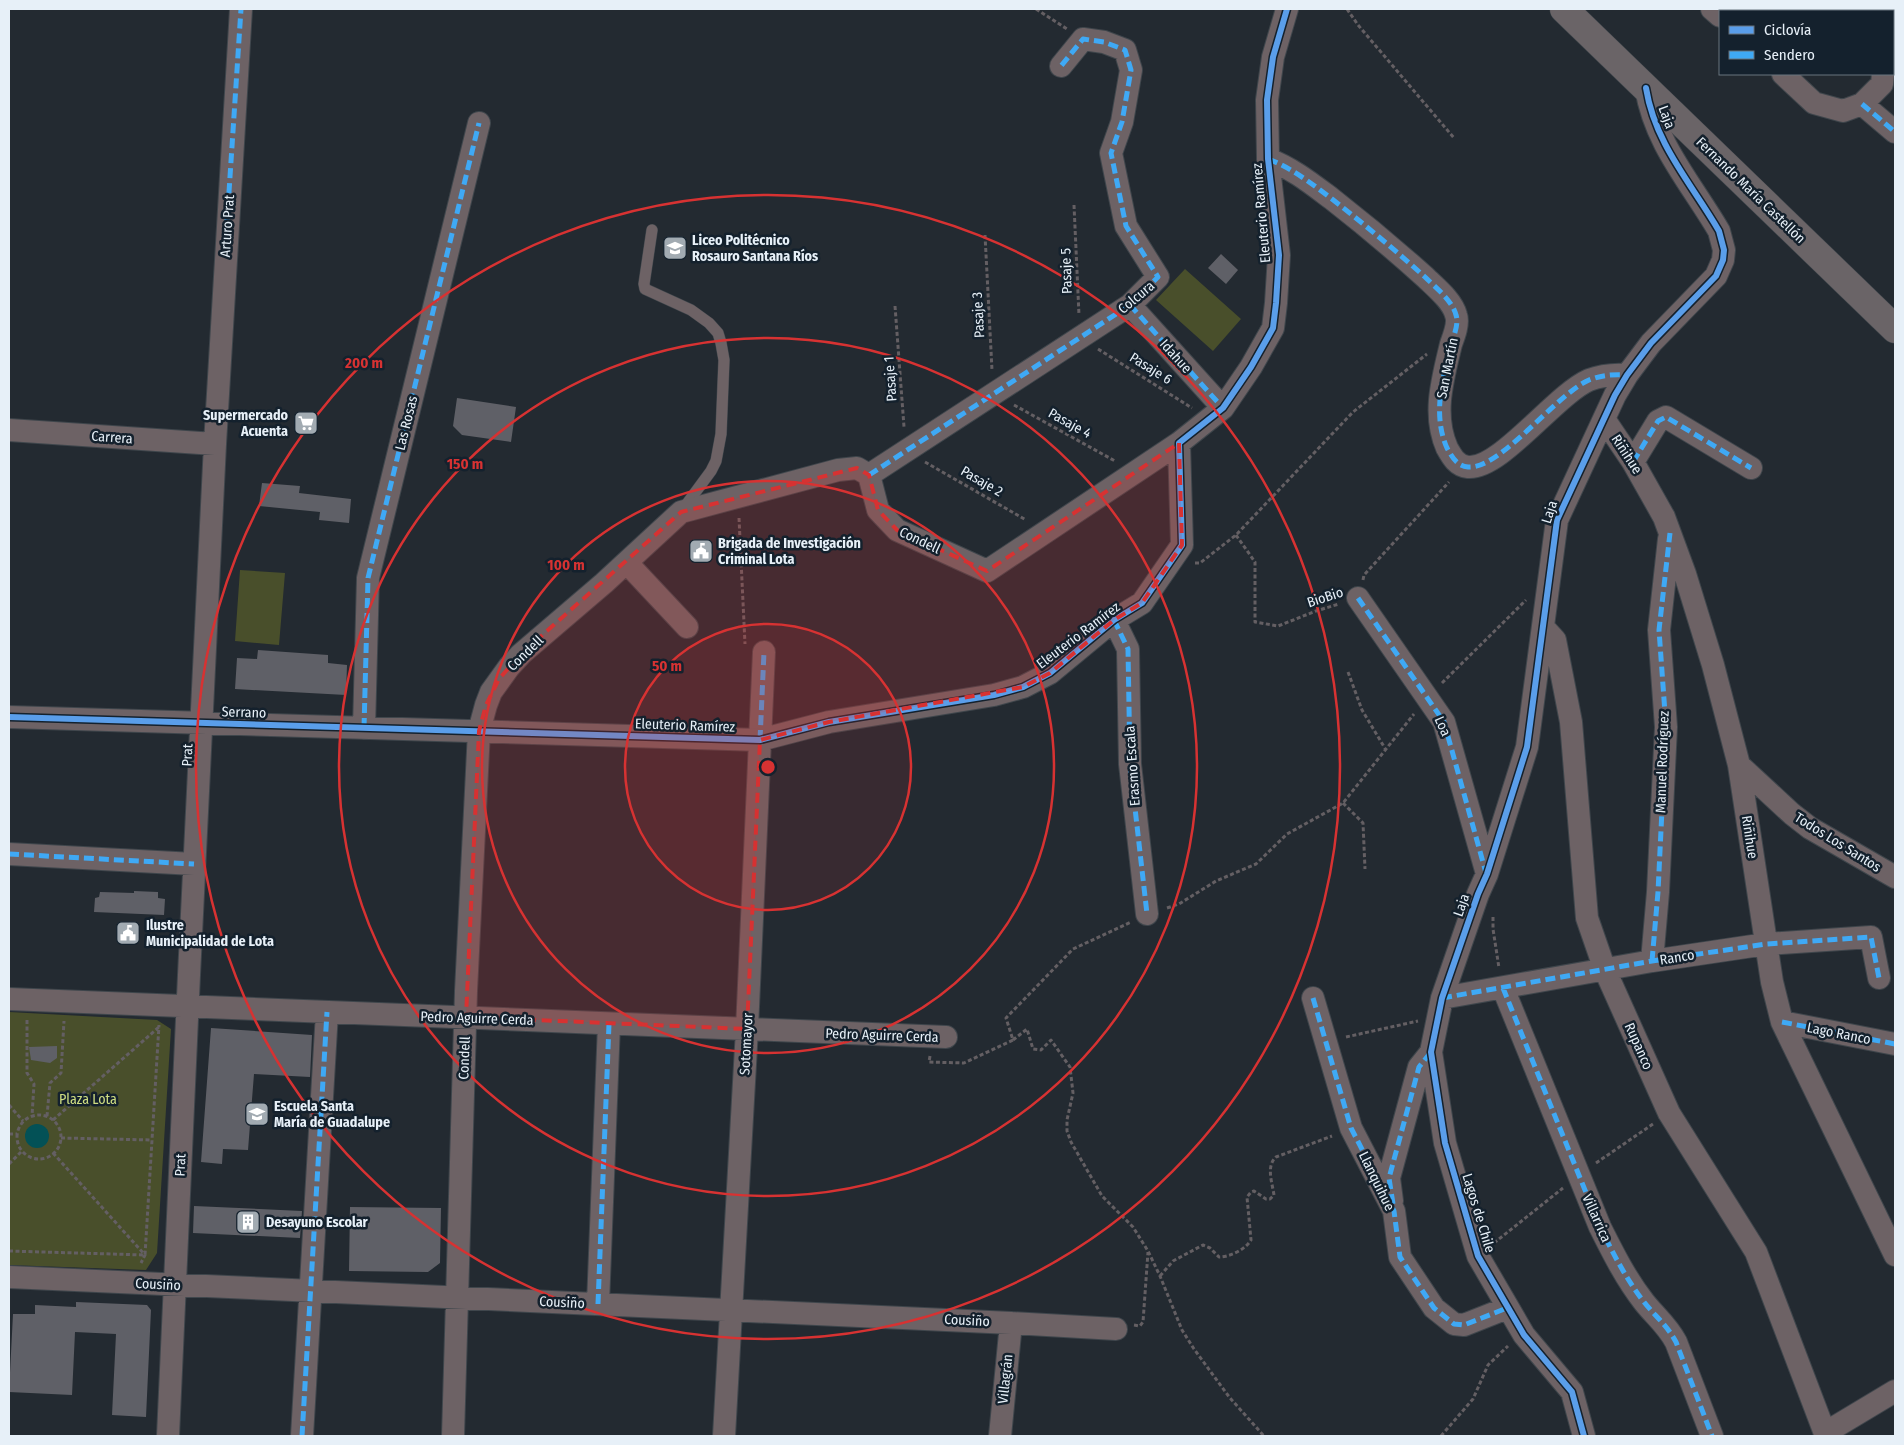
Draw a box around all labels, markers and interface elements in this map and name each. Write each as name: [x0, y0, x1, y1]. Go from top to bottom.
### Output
legend: [1719, 10, 1894, 75]
text: Ciclovía: [1764, 21, 1811, 39]
text: Sendero: [1764, 46, 1815, 64]
street label: Laja: [1655, 103, 1679, 131]
street label: Fernando María Castellón: [1692, 134, 1809, 247]
street label: Eleuterio Ramírez: [1249, 162, 1274, 264]
street label: Arturo Prat: [217, 194, 238, 258]
place label: Liceo Politécnico Rosauro Santana Ríos: [692, 232, 818, 265]
school or university icon: Liceo Politécnico Rosauro Santana Ríos: [662, 235, 688, 261]
street label: Pasaje 5: [1057, 248, 1076, 294]
street label: Colcura: [1115, 277, 1158, 318]
street label: Pasaje 3: [969, 292, 988, 338]
street label: Idahue: [1156, 336, 1195, 377]
street label: San Martín: [1433, 336, 1462, 400]
street label: Pasaje 6: [1126, 349, 1175, 388]
text: 200 m: [344, 354, 383, 372]
street label: Pasaje 1: [880, 356, 901, 402]
street label: Las Rosas: [392, 394, 421, 452]
street label: Pasaje 4: [1045, 405, 1094, 442]
place label: Supermercado Acuenta: [203, 407, 289, 440]
supermarket icon: Supermercado Acuenta: [293, 410, 319, 436]
street label: Carrera: [91, 428, 133, 447]
street label: Riñihue: [1608, 431, 1646, 477]
text: 150 m: [447, 455, 483, 473]
street label: Pasaje 2: [958, 463, 1006, 500]
street label: Laja: [1538, 498, 1561, 526]
street label: Condell: [897, 524, 943, 557]
place label: Brigada de Investigación Criminal Lota: [718, 535, 861, 568]
public building icon: Brigada de Investigación Criminal Lota: [688, 538, 714, 564]
text: 100 m: [547, 556, 585, 574]
street label: BioBio: [1305, 584, 1345, 611]
street label: Eleuterio Ramírez: [1033, 598, 1124, 672]
street label: Condell: [504, 632, 547, 675]
text: 50 m: [652, 657, 682, 675]
street label: Serrano: [221, 703, 267, 722]
street label: Manuel Rodríguez: [1652, 710, 1673, 813]
street label: Loa: [1431, 714, 1454, 739]
street label: Eleuterio Ramírez: [635, 715, 736, 736]
street label: Erasmo Escala: [1121, 725, 1144, 807]
street label: Prat: [178, 743, 197, 767]
centre of rings: [759, 758, 777, 776]
street label: Todos Los Santos: [1791, 809, 1884, 876]
street label: Riñihue: [1738, 814, 1761, 860]
street label: Laja: [1450, 891, 1473, 919]
place label: Ilustre Municipalidad de Lota: [146, 917, 274, 950]
public building icon: Ilustre Municipalidad de Lota: [115, 920, 141, 946]
street label: Ranco: [1659, 946, 1696, 969]
street label: Pedro Aguirre Cerda: [420, 1008, 534, 1029]
street label: Sotomayor: [736, 1013, 757, 1075]
street label: Lago Ranco: [1806, 1019, 1872, 1048]
street label: Rupanco: [1621, 1020, 1656, 1072]
street label: Pedro Aguirre Cerda: [825, 1025, 939, 1046]
street label: Condell: [455, 1036, 474, 1080]
park label: Plaza Lota: [59, 1091, 117, 1108]
place label: Escuela Santa María de Guadalupe: [274, 1098, 390, 1131]
school or university icon: Escuela Santa María de Guadalupe: [244, 1101, 270, 1127]
street label: Llanquihue: [1355, 1149, 1398, 1214]
street label: Prat: [171, 1153, 190, 1177]
street label: Lagos de Chile: [1458, 1171, 1499, 1255]
street label: Villarrica: [1578, 1192, 1615, 1245]
building icon: Desayuno Escolar: [235, 1209, 261, 1235]
place label: Desayuno Escolar: [266, 1214, 369, 1231]
street label: Cousiño: [135, 1275, 181, 1294]
street label: Cousiño: [539, 1293, 585, 1312]
street label: Cousiño: [944, 1311, 990, 1330]
street label: Villagrán: [994, 1353, 1017, 1405]

